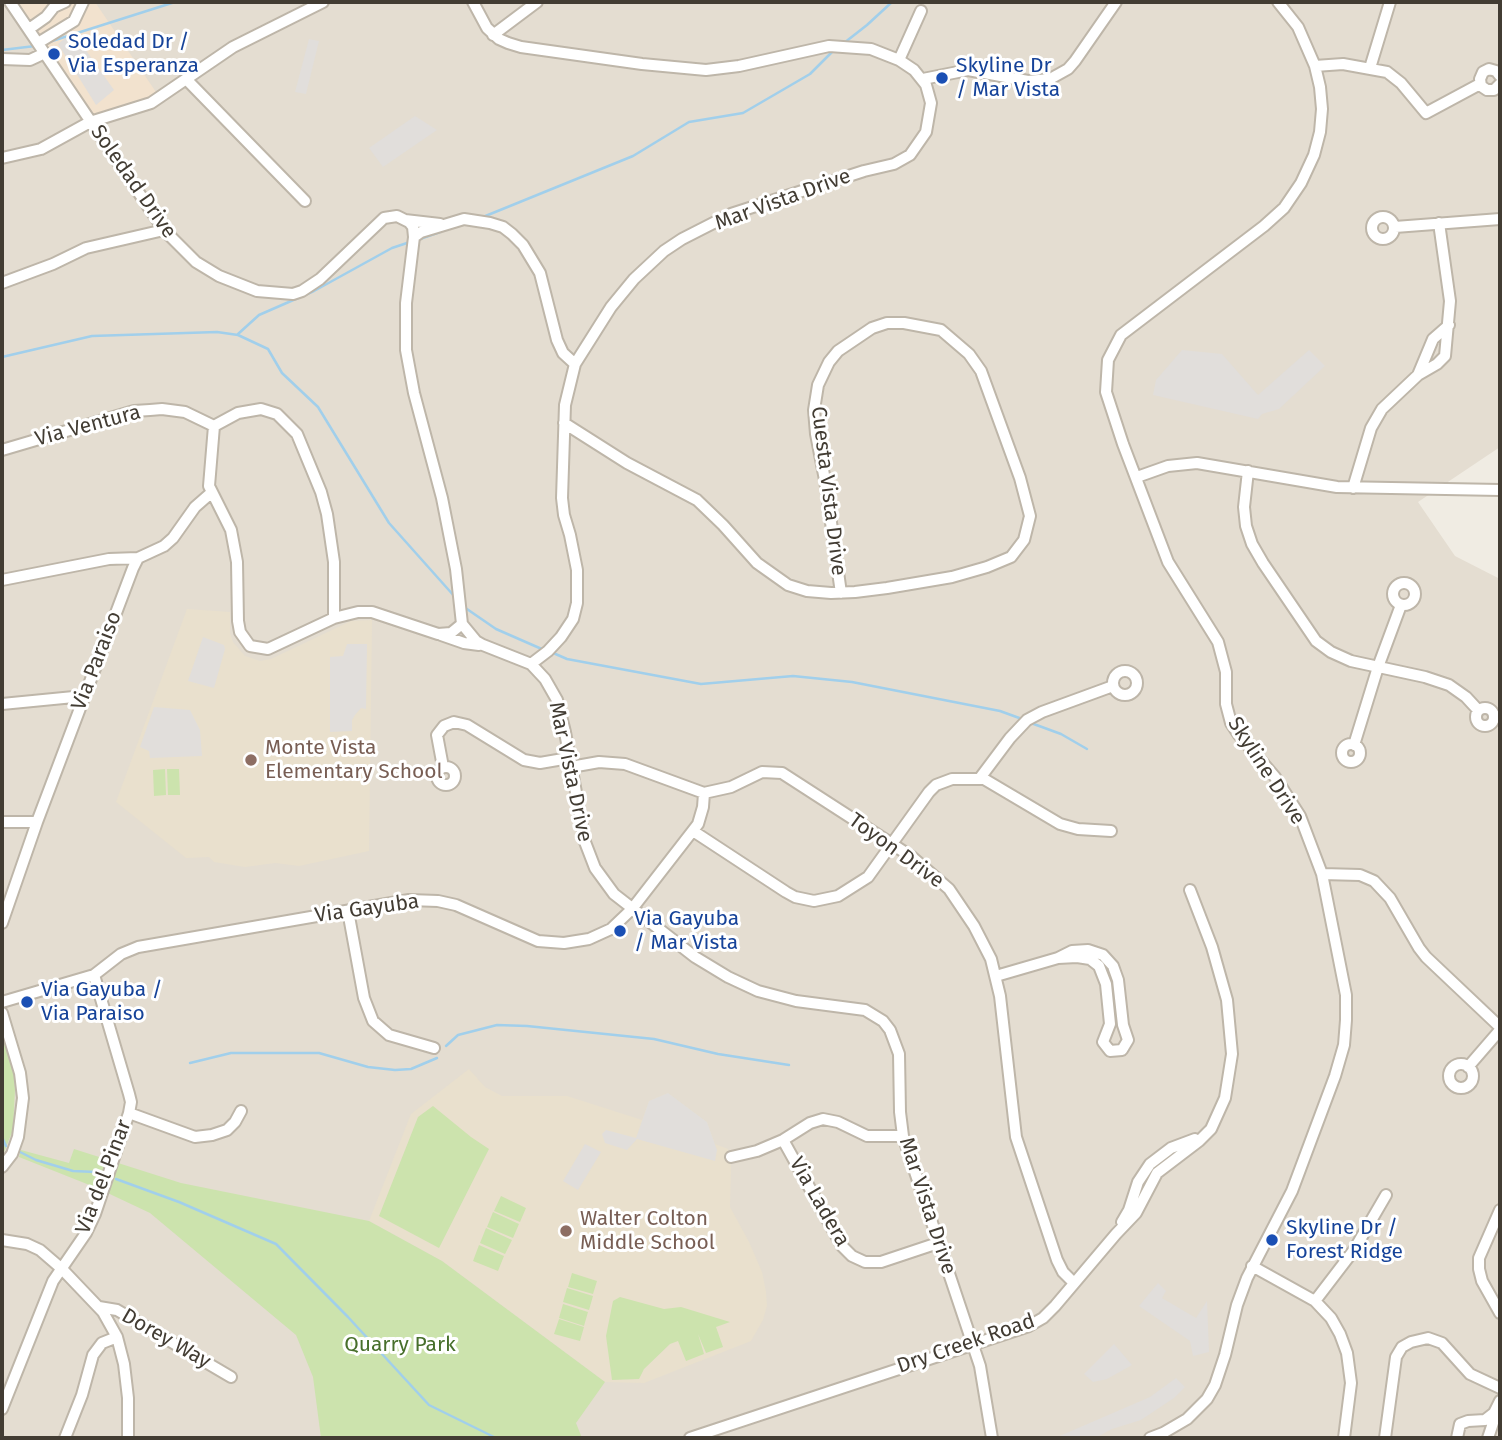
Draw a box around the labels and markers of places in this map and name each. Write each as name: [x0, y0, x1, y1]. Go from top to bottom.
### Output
place label: Soledad Dr / Via Esperanza: [68, 29, 199, 79]
marker: Soledad Dr / Via Esperanza: [46, 46, 62, 62]
place label: Skyline Dr / Mar Vista: [956, 53, 1060, 103]
marker: Skyline Dr / Mar Vista: [934, 70, 950, 86]
place label: Monte Vista Elementary School: [265, 735, 443, 785]
marker: Monte Vista Elementary School: [243, 752, 259, 768]
place label: Via Gayuba / Mar Vista: [634, 906, 739, 956]
marker: Via Gayuba / Mar Vista: [612, 923, 628, 939]
place label: Via Gayuba / Via Paraiso: [41, 977, 163, 1027]
marker: Via Gayuba / Via Paraiso: [19, 994, 35, 1010]
place label: Walter Colton Middle School: [580, 1206, 715, 1256]
place label: Skyline Dr / Forest Ridge: [1286, 1215, 1403, 1265]
marker: Walter Colton Middle School: [558, 1223, 574, 1239]
marker: Skyline Dr / Forest Ridge: [1264, 1232, 1280, 1248]

